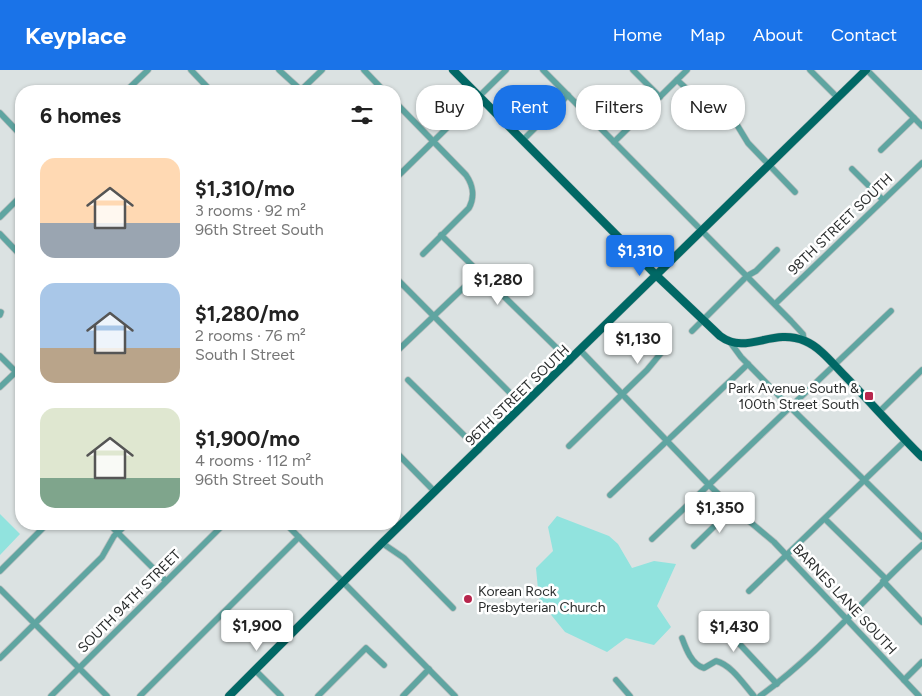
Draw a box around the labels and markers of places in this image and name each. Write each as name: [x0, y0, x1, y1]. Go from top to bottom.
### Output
pin: $1,310: [599, 234, 681, 277]
pin: $1,280: [457, 264, 539, 306]
pin: $1,130: [597, 322, 679, 365]
place label: Park Avenue South & 100th Street South: [728, 380, 859, 413]
marker: Park Avenue South & 100th Street South: [863, 390, 875, 402]
pin: $1,350: [679, 492, 761, 534]
place label: Korean Rock Presbyterian Church: [478, 583, 606, 616]
marker: Korean Rock Presbyterian Church: [462, 593, 474, 605]
pin: $1,900: [216, 610, 298, 652]
pin: $1,430: [693, 610, 775, 653]

